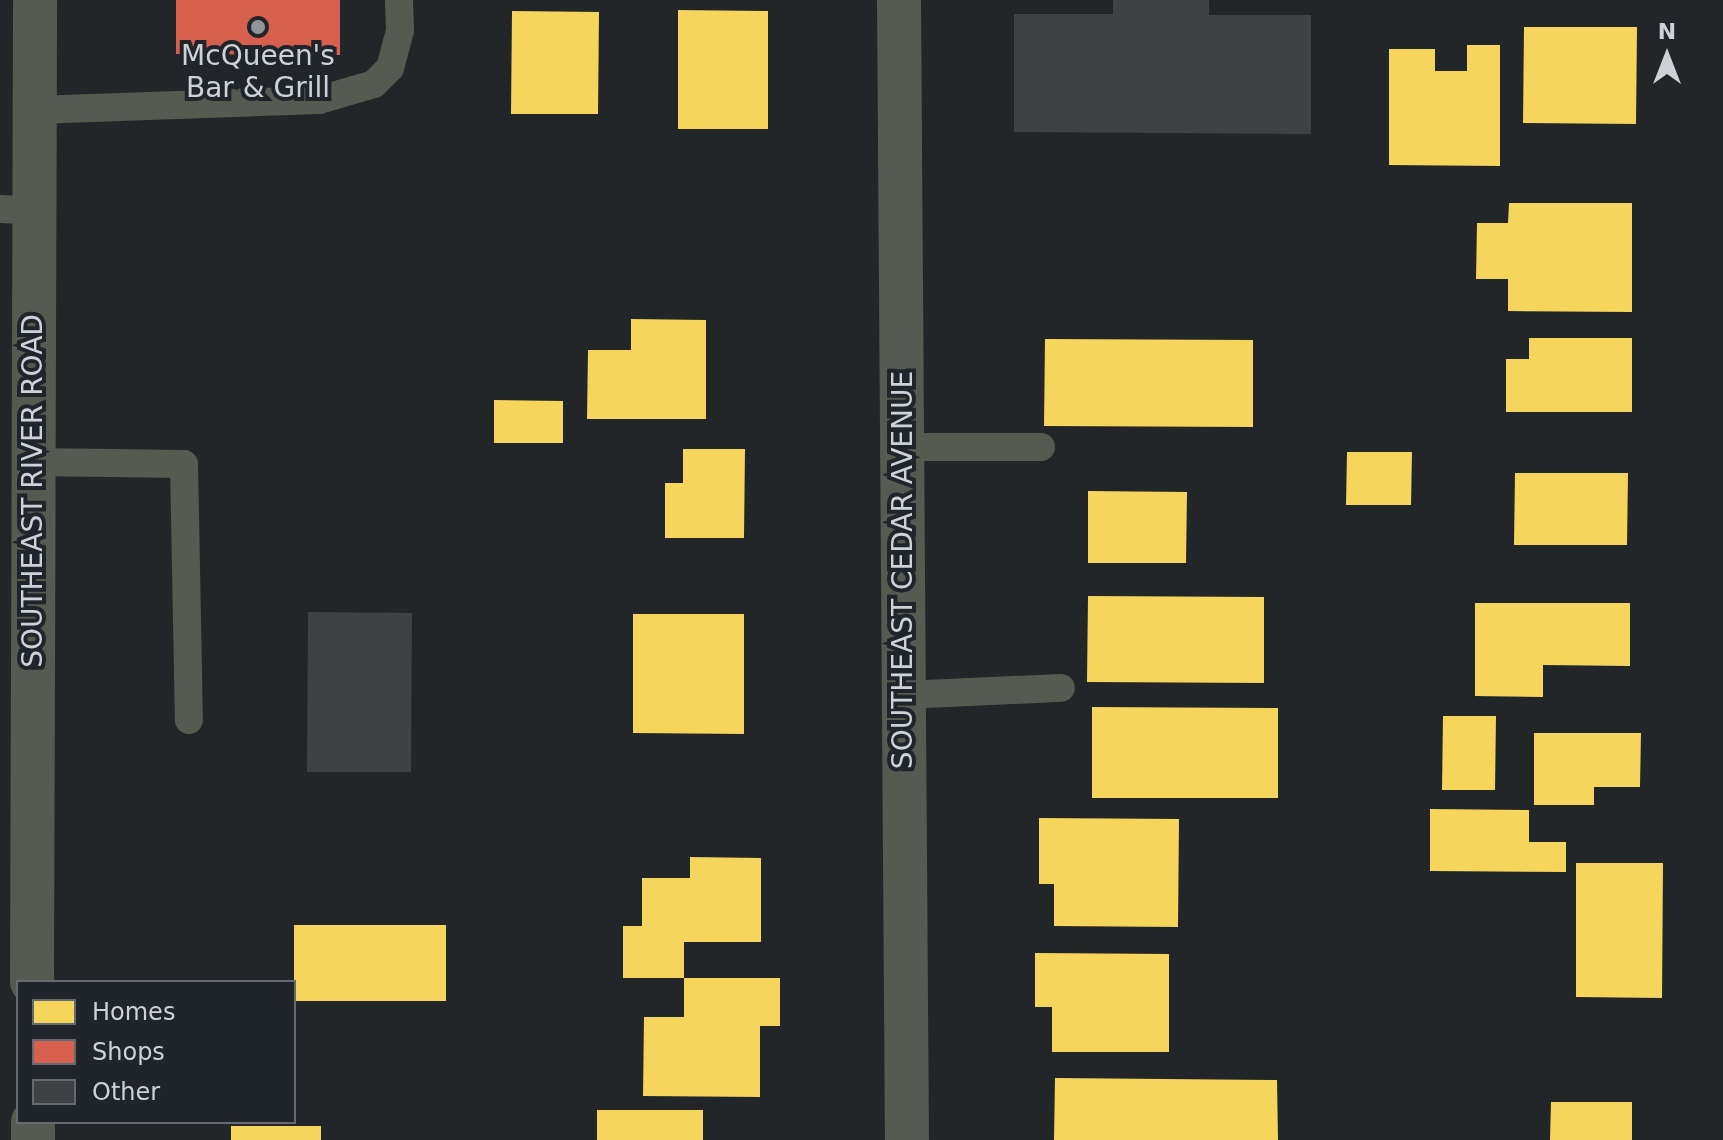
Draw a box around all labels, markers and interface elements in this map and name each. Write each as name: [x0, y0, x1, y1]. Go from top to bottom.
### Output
north arrow: [1627, 16, 1707, 96]
marker: McQueen's Bar & Grill: [249, 18, 267, 36]
text: N: [1658, 19, 1676, 44]
place label: McQueen's Bar & Grill: [181, 39, 335, 105]
street label: SOUTHEAST RIVER ROAD: [16, 314, 50, 668]
street label: SOUTHEAST CEDAR AVENUE: [886, 371, 920, 769]
legend: [16, 980, 296, 1124]
text: Homes: [92, 998, 175, 1026]
text: Shops: [92, 1038, 165, 1066]
text: Other: [92, 1078, 160, 1106]

